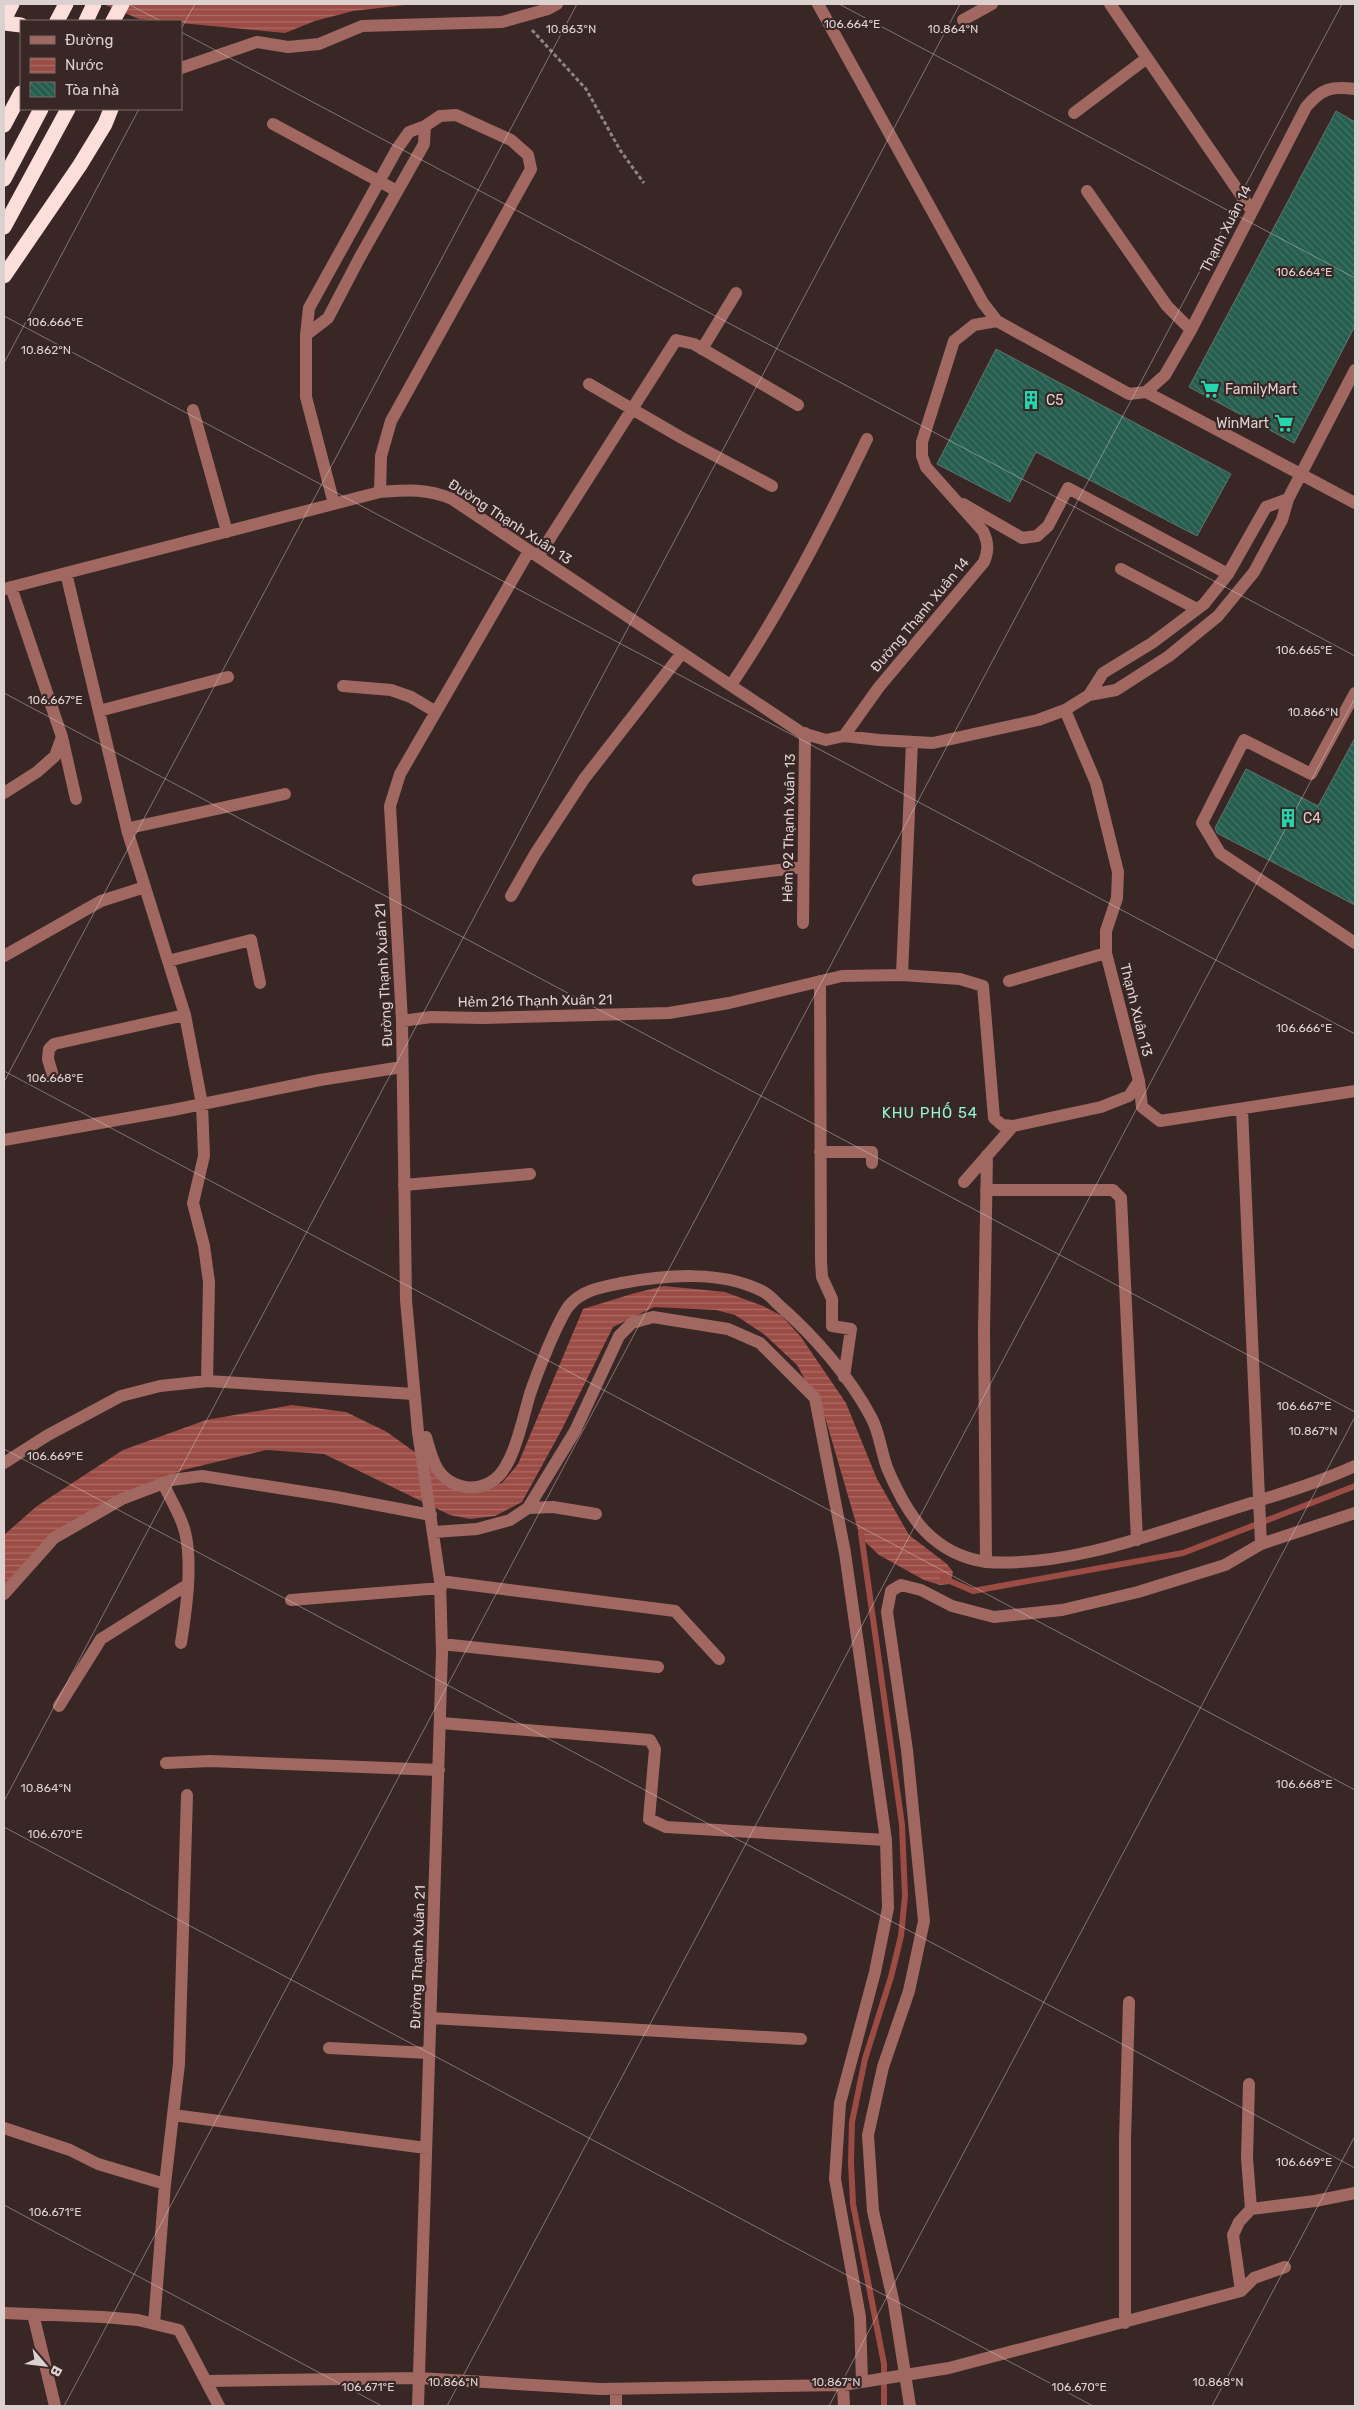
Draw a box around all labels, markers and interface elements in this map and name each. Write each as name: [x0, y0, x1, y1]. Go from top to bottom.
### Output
text: 106.664°E: [824, 17, 880, 31]
legend: [20, 20, 182, 110]
text: 10.863°N: [546, 22, 596, 36]
text: 10.864°N: [928, 22, 978, 36]
text: Đường: [65, 31, 113, 49]
text: Nước: [65, 56, 104, 74]
text: Tòa nhà: [65, 81, 119, 99]
street label: Thạnh Xuân 14: [1197, 182, 1255, 276]
text: 106.664°E: [1276, 265, 1332, 279]
text: 106.666°E: [27, 315, 83, 329]
text: 10.862°N: [21, 343, 71, 357]
supermarket icon: FamilyMart: [1199, 378, 1221, 400]
place label: FamilyMart: [1225, 381, 1298, 398]
building icon: C5: [1020, 389, 1042, 411]
place label: C5: [1046, 392, 1064, 409]
supermarket icon: WinMart: [1273, 412, 1295, 434]
place label: WinMart: [1216, 415, 1270, 432]
street label: Đường Thạnh Xuân 13: [445, 476, 575, 568]
street label: Đường Thạnh Xuân 14: [867, 554, 973, 676]
text: 106.665°E: [1276, 643, 1332, 657]
text: 106.667°E: [27, 693, 83, 707]
text: 10.866°N: [1288, 705, 1338, 719]
street label: Hẻm 92 Thạnh Xuân 13: [779, 753, 799, 903]
building icon: C4: [1277, 807, 1299, 829]
place label: C4: [1303, 810, 1321, 827]
street label: Đường Thạnh Xuân 21: [372, 903, 396, 1047]
street label: Thạnh Xuân 13: [1116, 962, 1156, 1058]
street label: Hẻm 216 Thạnh Xuân 21: [457, 991, 613, 1011]
text: 106.666°E: [1276, 1021, 1332, 1035]
text: 106.668°E: [27, 1071, 83, 1085]
district label: KHU PHỐ 54: [882, 1102, 978, 1122]
text: 106.667°E: [1276, 1399, 1332, 1413]
text: 10.867°N: [1288, 1424, 1338, 1438]
text: 106.669°E: [27, 1449, 83, 1463]
text: 106.668°E: [1276, 1777, 1332, 1791]
text: 10.864°N: [21, 1781, 71, 1795]
text: 106.670°E: [27, 1827, 83, 1841]
street label: Đường Thạnh Xuân 21: [407, 1885, 429, 2029]
text: 106.669°E: [1276, 2155, 1332, 2169]
text: 106.671°E: [29, 2205, 81, 2219]
north arrow: [20, 2340, 70, 2390]
text: B: [46, 2363, 66, 2379]
text: 10.866°N: [428, 2375, 478, 2389]
text: 10.867°N: [811, 2375, 861, 2389]
text: 10.868°N: [1193, 2375, 1243, 2389]
text: 106.671°E: [342, 2380, 394, 2394]
text: 106.670°E: [1051, 2380, 1107, 2394]

